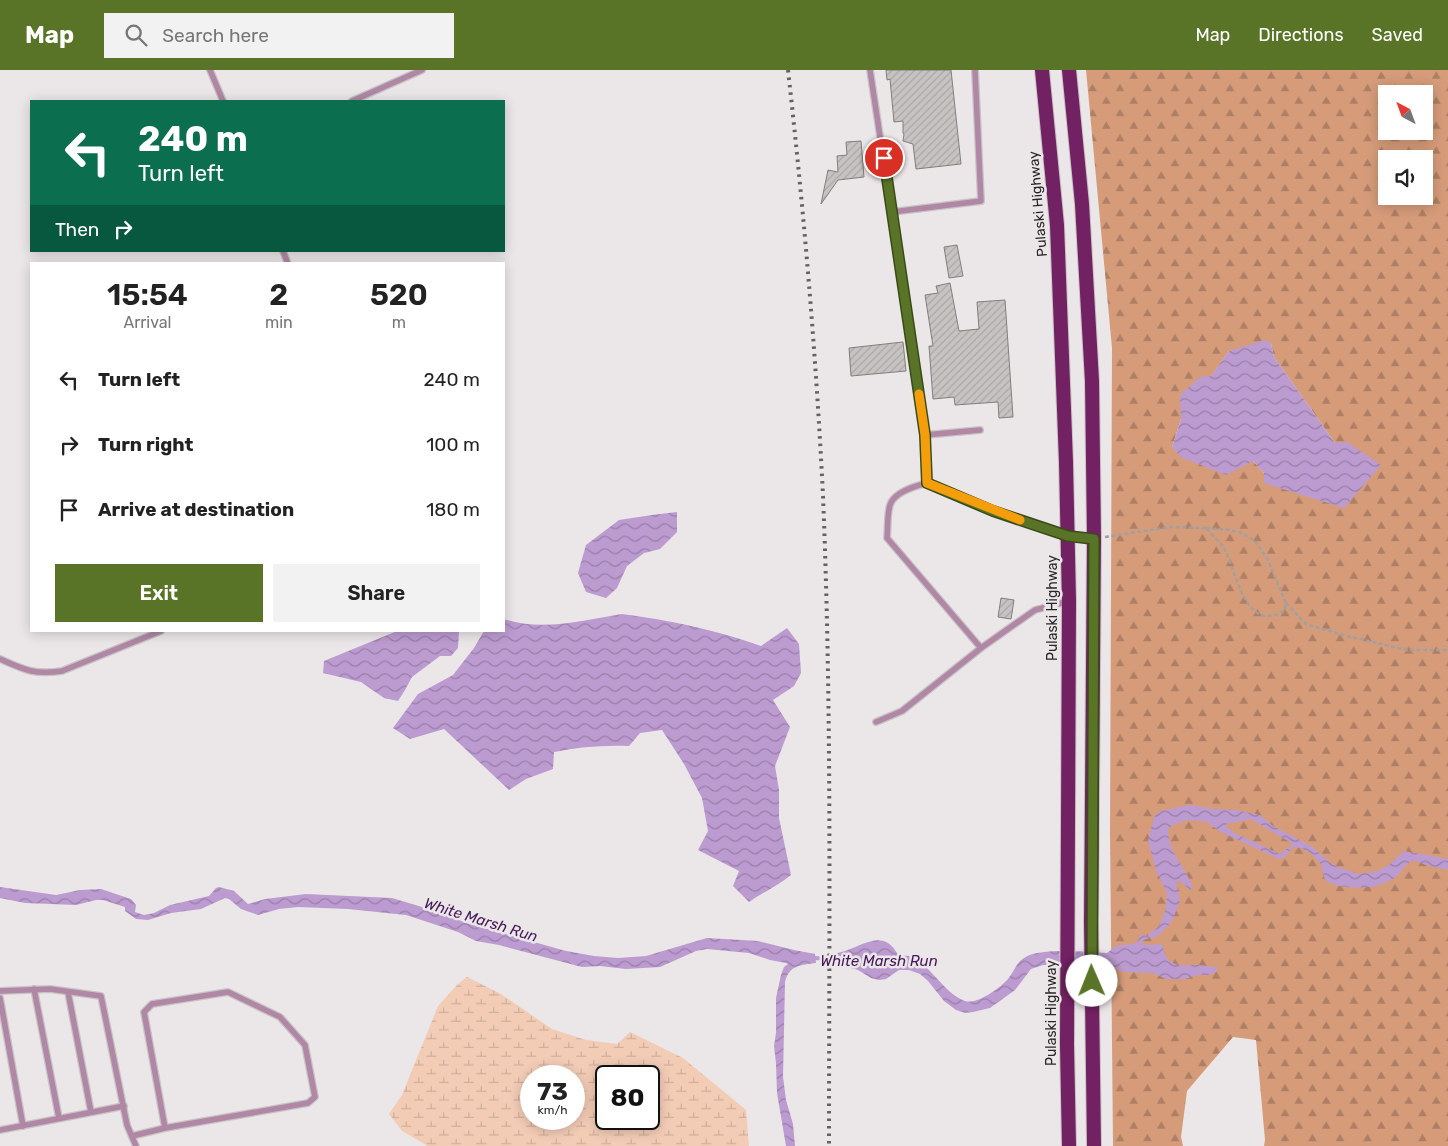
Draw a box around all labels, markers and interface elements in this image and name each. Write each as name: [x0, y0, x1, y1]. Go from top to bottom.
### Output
search box: [104, 13, 454, 58]
text: Map: [25, 21, 74, 49]
icon: search: [122, 21, 150, 49]
text: Search here: [162, 24, 269, 47]
text: Map: [1195, 24, 1230, 46]
text: Directions: [1258, 24, 1344, 46]
text: Saved: [1372, 24, 1423, 46]
north arrow: [1378, 85, 1432, 140]
map controls: [1378, 85, 1433, 205]
text: 240 m: [138, 118, 248, 160]
icon: left: [55, 120, 120, 185]
pin: [863, 137, 905, 179]
icon: arrive: [870, 144, 898, 172]
street label: Pulaski Highway: [1025, 150, 1051, 258]
button: sound: [1378, 150, 1433, 205]
text: Turn left: [138, 160, 224, 187]
icon: right: [109, 215, 137, 243]
text: Then: [55, 218, 99, 241]
text: 15:54: [107, 277, 188, 313]
text: 2: [269, 277, 288, 313]
text: 520: [370, 277, 428, 313]
text: Arrival: [123, 313, 172, 332]
text: min: [265, 313, 293, 332]
text: m: [392, 313, 406, 332]
icon: left: [55, 366, 83, 394]
text: Turn left: [98, 368, 180, 391]
text: 240 m: [424, 368, 480, 391]
icon: right: [55, 431, 83, 459]
text: Turn right: [98, 433, 193, 456]
text: 100 m: [426, 433, 480, 456]
icon: arrive: [55, 496, 83, 524]
text: Arrive at destination: [98, 498, 294, 521]
text: 180 m: [426, 498, 480, 521]
street label: Pulaski Highway: [1044, 555, 1061, 661]
button: Exit: [55, 564, 263, 622]
button: Share: [273, 564, 480, 622]
water label: White Marsh Run: [422, 894, 540, 946]
water label: White Marsh Run: [820, 952, 938, 970]
position arrow: [1065, 954, 1117, 1006]
street label: Pulaski Highway: [1043, 960, 1060, 1066]
speed limit sign: 80: [595, 1065, 660, 1130]
text: 73: [537, 1077, 568, 1106]
text: km/h: [538, 1103, 567, 1117]

